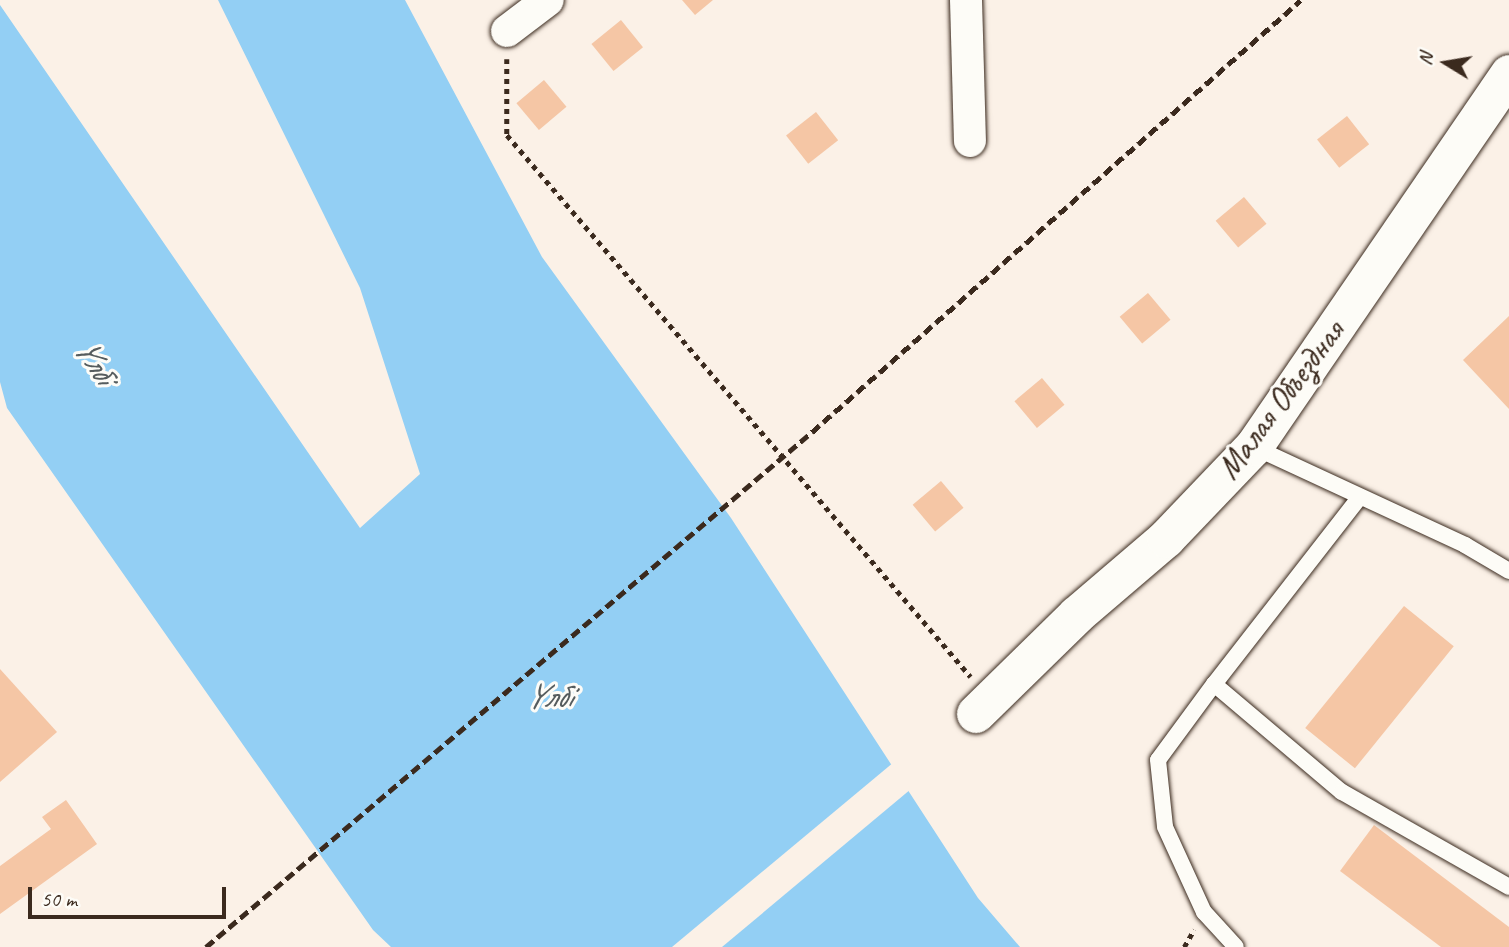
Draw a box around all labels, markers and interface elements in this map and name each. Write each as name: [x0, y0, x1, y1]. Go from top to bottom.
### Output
north arrow: [1411, 28, 1481, 98]
text: N: [1412, 51, 1438, 67]
street label: Малая Объездная: [1208, 313, 1354, 487]
water label: Үлбі: [65, 330, 125, 392]
water label: Үлбі: [526, 675, 572, 717]
scale bar: [32, 874, 229, 918]
text: 50 m: [41, 886, 77, 912]

